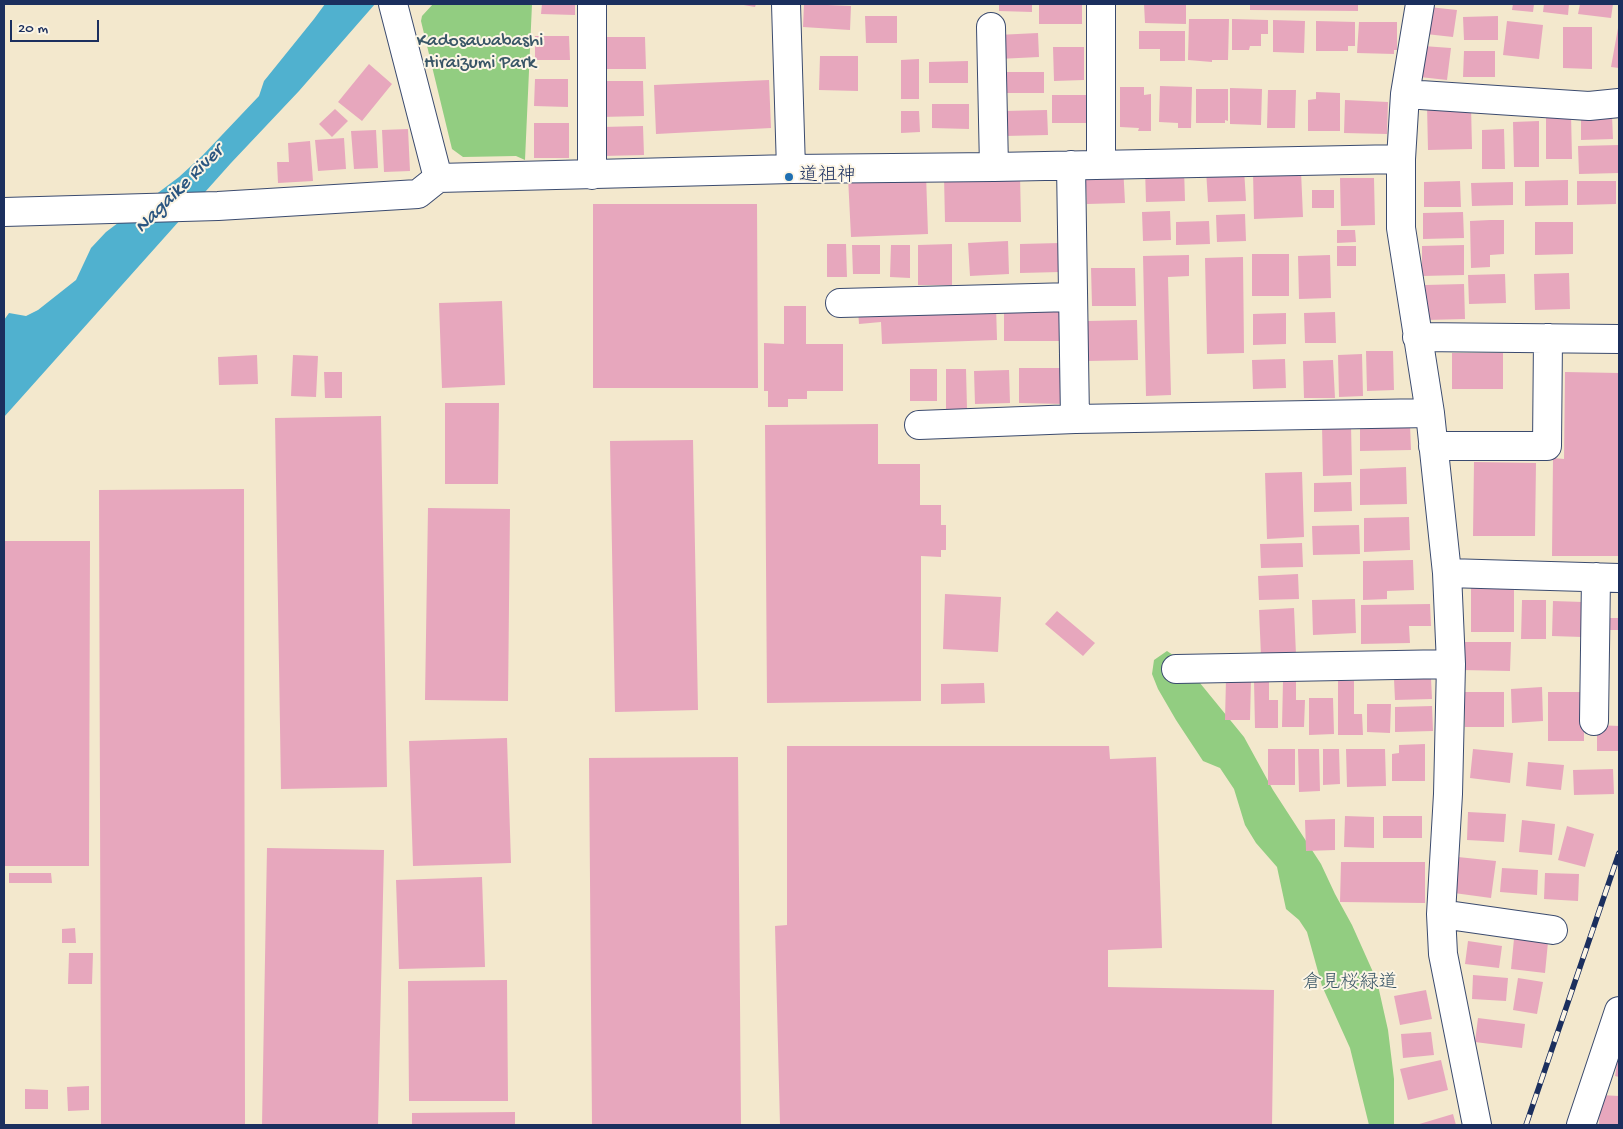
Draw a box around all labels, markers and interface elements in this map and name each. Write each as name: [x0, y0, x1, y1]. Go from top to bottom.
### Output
scale bar: [12, 10, 101, 42]
text: 20 m: [18, 20, 48, 38]
park label: Kadosawabashi Hiraizumi Park: [417, 31, 543, 75]
water label: Nagaike River: [131, 141, 229, 239]
place label: 道祖神: [799, 166, 856, 188]
marker: 道祖神: [783, 171, 795, 183]
park label: 倉見桜緑道: [1303, 973, 1397, 995]

